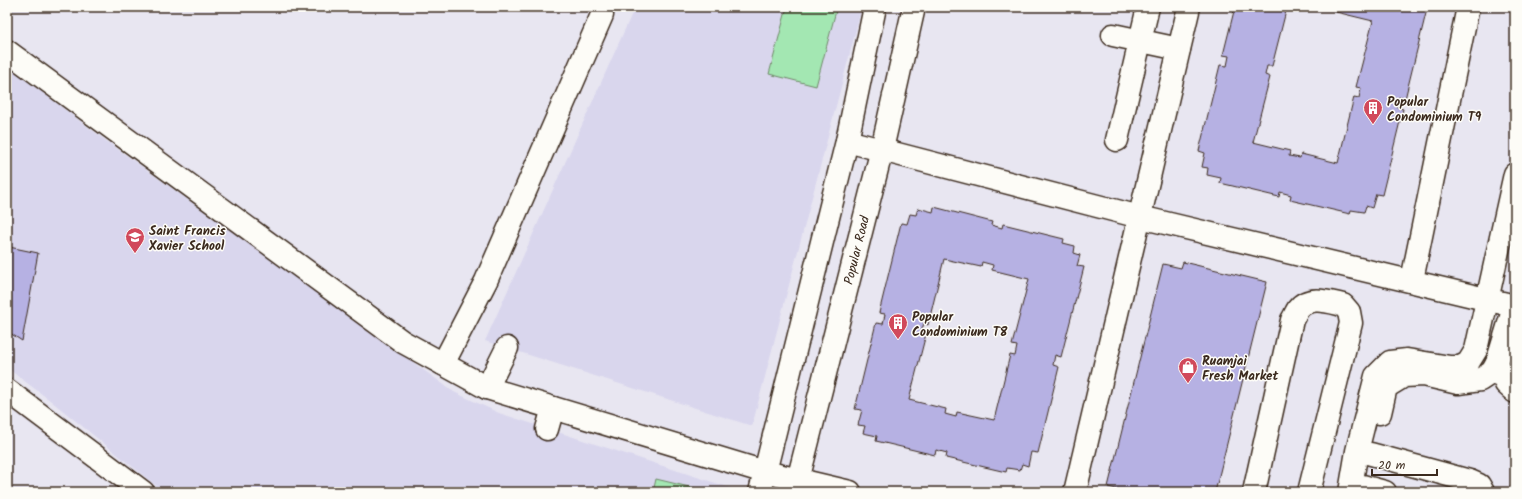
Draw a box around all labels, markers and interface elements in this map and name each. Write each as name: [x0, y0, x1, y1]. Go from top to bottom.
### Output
place label: Popular Condominium T9: [1387, 92, 1482, 128]
building icon: Popular Condominium T9: [1362, 97, 1384, 125]
street label: Popular Road: [839, 213, 876, 287]
place label: Saint Francis Xavier School: [148, 221, 226, 257]
school or university icon: Saint Francis Xavier School: [124, 226, 146, 254]
place label: Popular Condominium T8: [912, 307, 1008, 343]
building icon: Popular Condominium T8: [887, 312, 909, 340]
place label: Ruamjai Fresh Market: [1202, 351, 1278, 387]
shop icon: Ruamjai Fresh Market: [1177, 356, 1199, 384]
scale bar: [1372, 451, 1437, 477]
text: 20 m: [1378, 456, 1406, 475]

